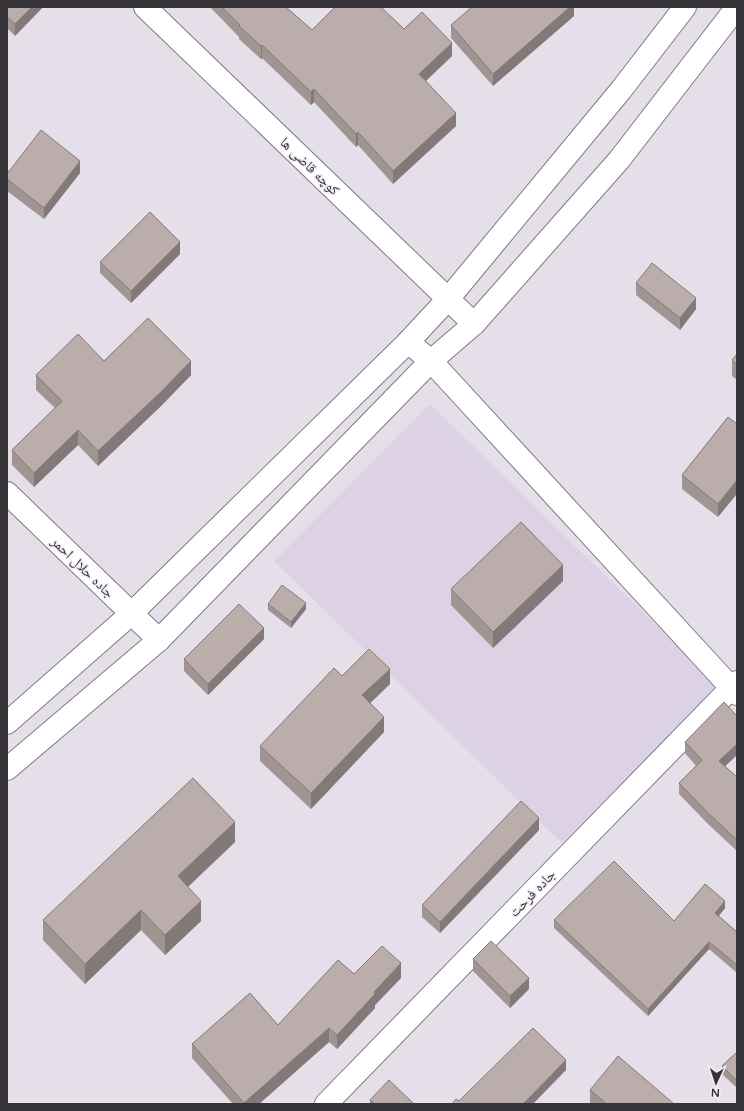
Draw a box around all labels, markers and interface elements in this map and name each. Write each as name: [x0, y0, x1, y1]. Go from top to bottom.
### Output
street label: کوچه قاضی ها: [277, 134, 343, 199]
street label: جاده حلال احمر: [47, 533, 118, 602]
street label: جاده فرحت: [506, 866, 559, 921]
north arrow: [696, 1063, 736, 1103]
text: N: [711, 1086, 720, 1099]

